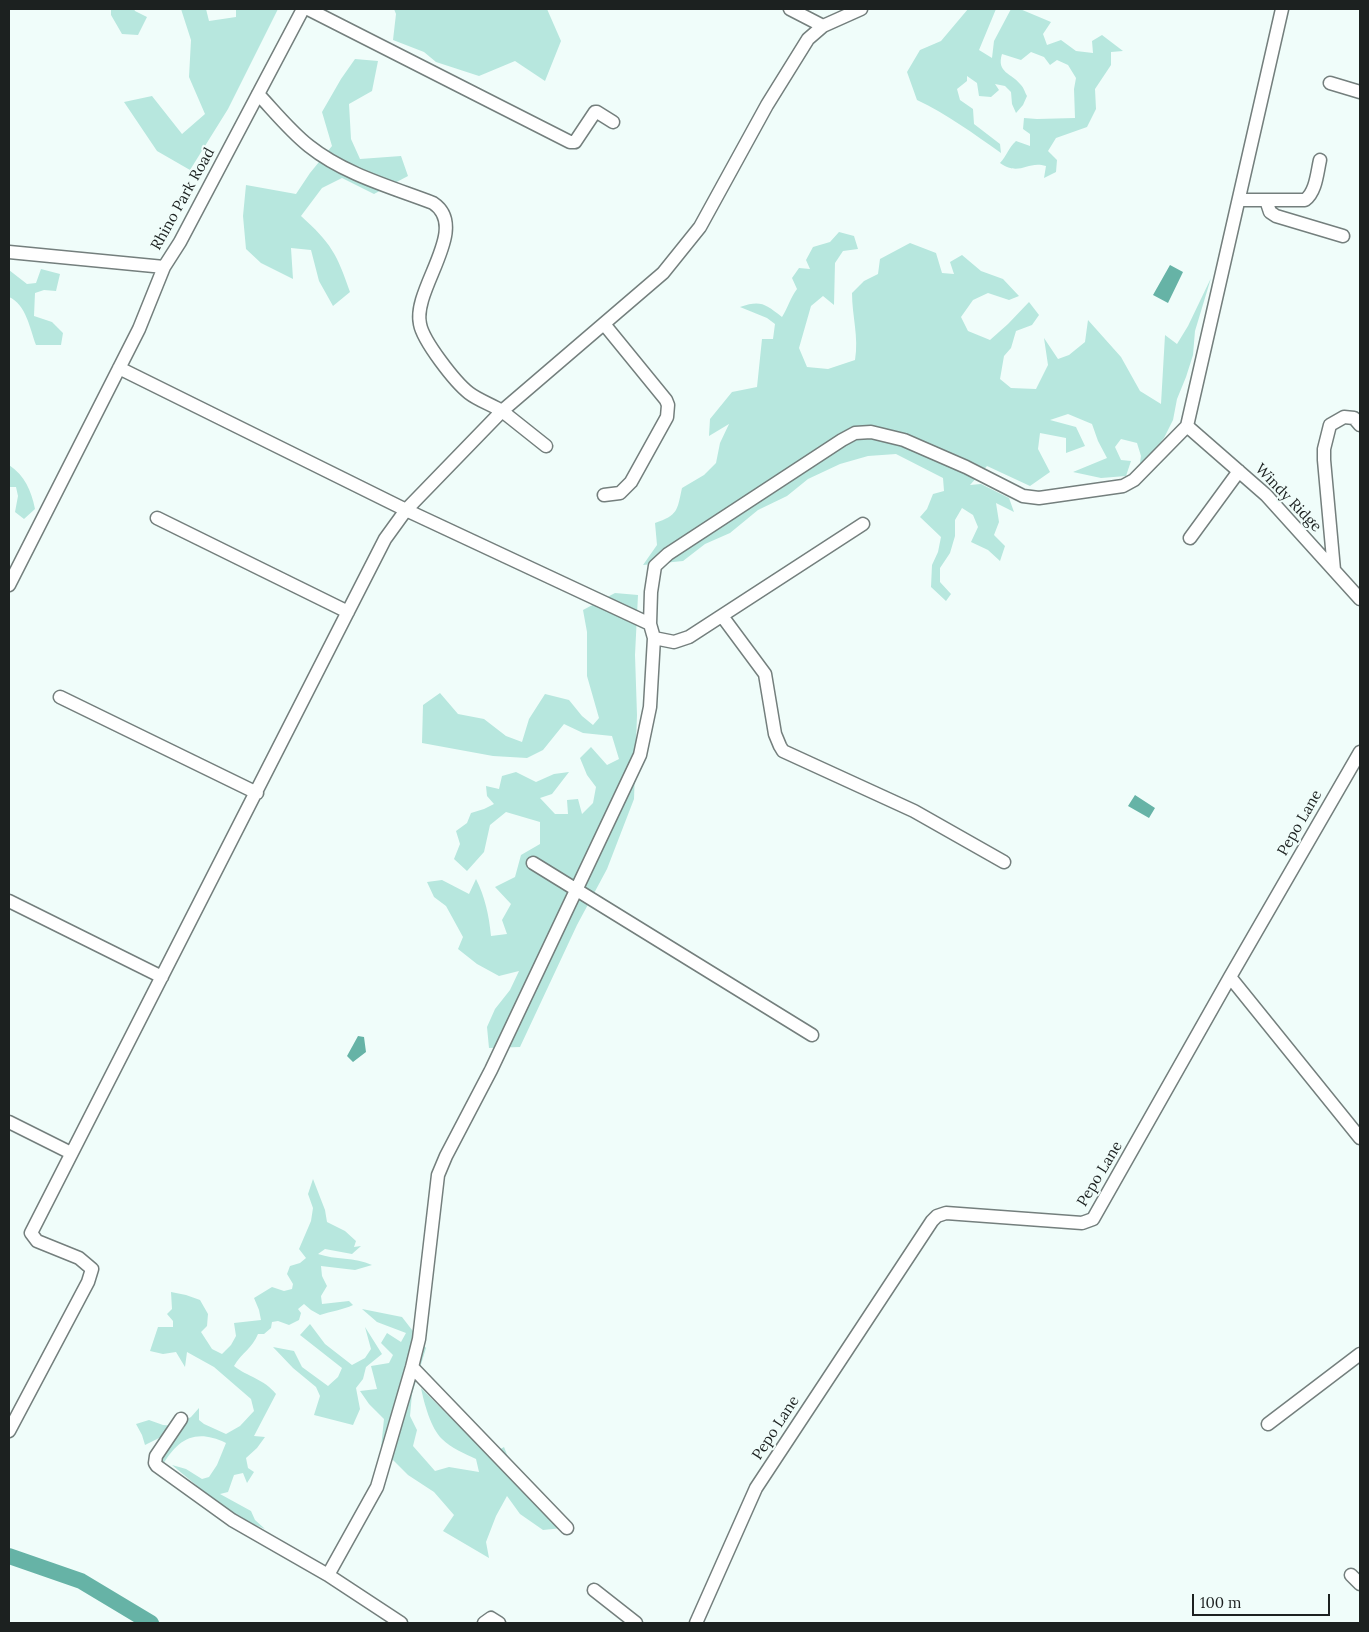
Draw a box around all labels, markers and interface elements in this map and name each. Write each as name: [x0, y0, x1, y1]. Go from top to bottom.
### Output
street label: Rhino Park Road: [147, 145, 219, 253]
street label: Windy Ridge: [1251, 460, 1325, 536]
street label: Pepo Lane: [1274, 787, 1326, 859]
street label: Pepo Lane: [1074, 1138, 1126, 1210]
street label: Pepo Lane: [749, 1393, 803, 1463]
scale bar: [1194, 1584, 1332, 1616]
text: 100 m: [1200, 1593, 1241, 1612]

